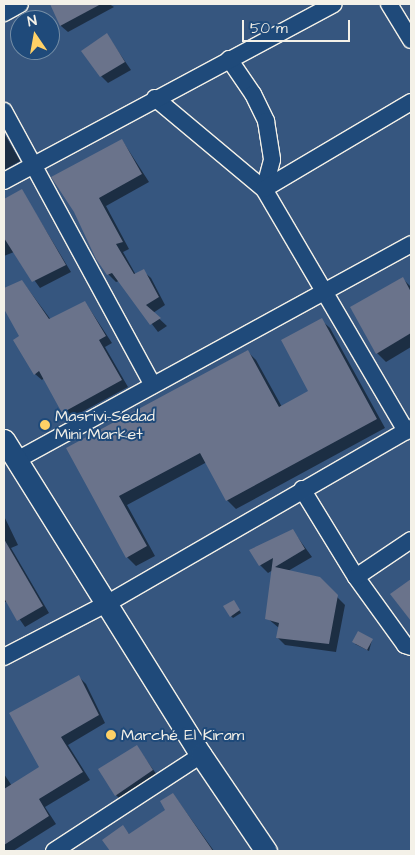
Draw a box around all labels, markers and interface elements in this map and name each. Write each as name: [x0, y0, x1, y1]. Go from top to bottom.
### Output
north arrow: [10, 10, 60, 60]
scale bar: [245, 10, 352, 42]
text: N: [26, 11, 38, 32]
text: 50 m: [250, 18, 288, 39]
place label: Masrivi-Sedad Mini Market: [55, 406, 155, 444]
marker: Masrivi-Sedad Mini Market: [39, 419, 51, 431]
place label: Marché El Kiram: [121, 725, 244, 745]
marker: Marché El Kiram: [105, 729, 117, 741]

